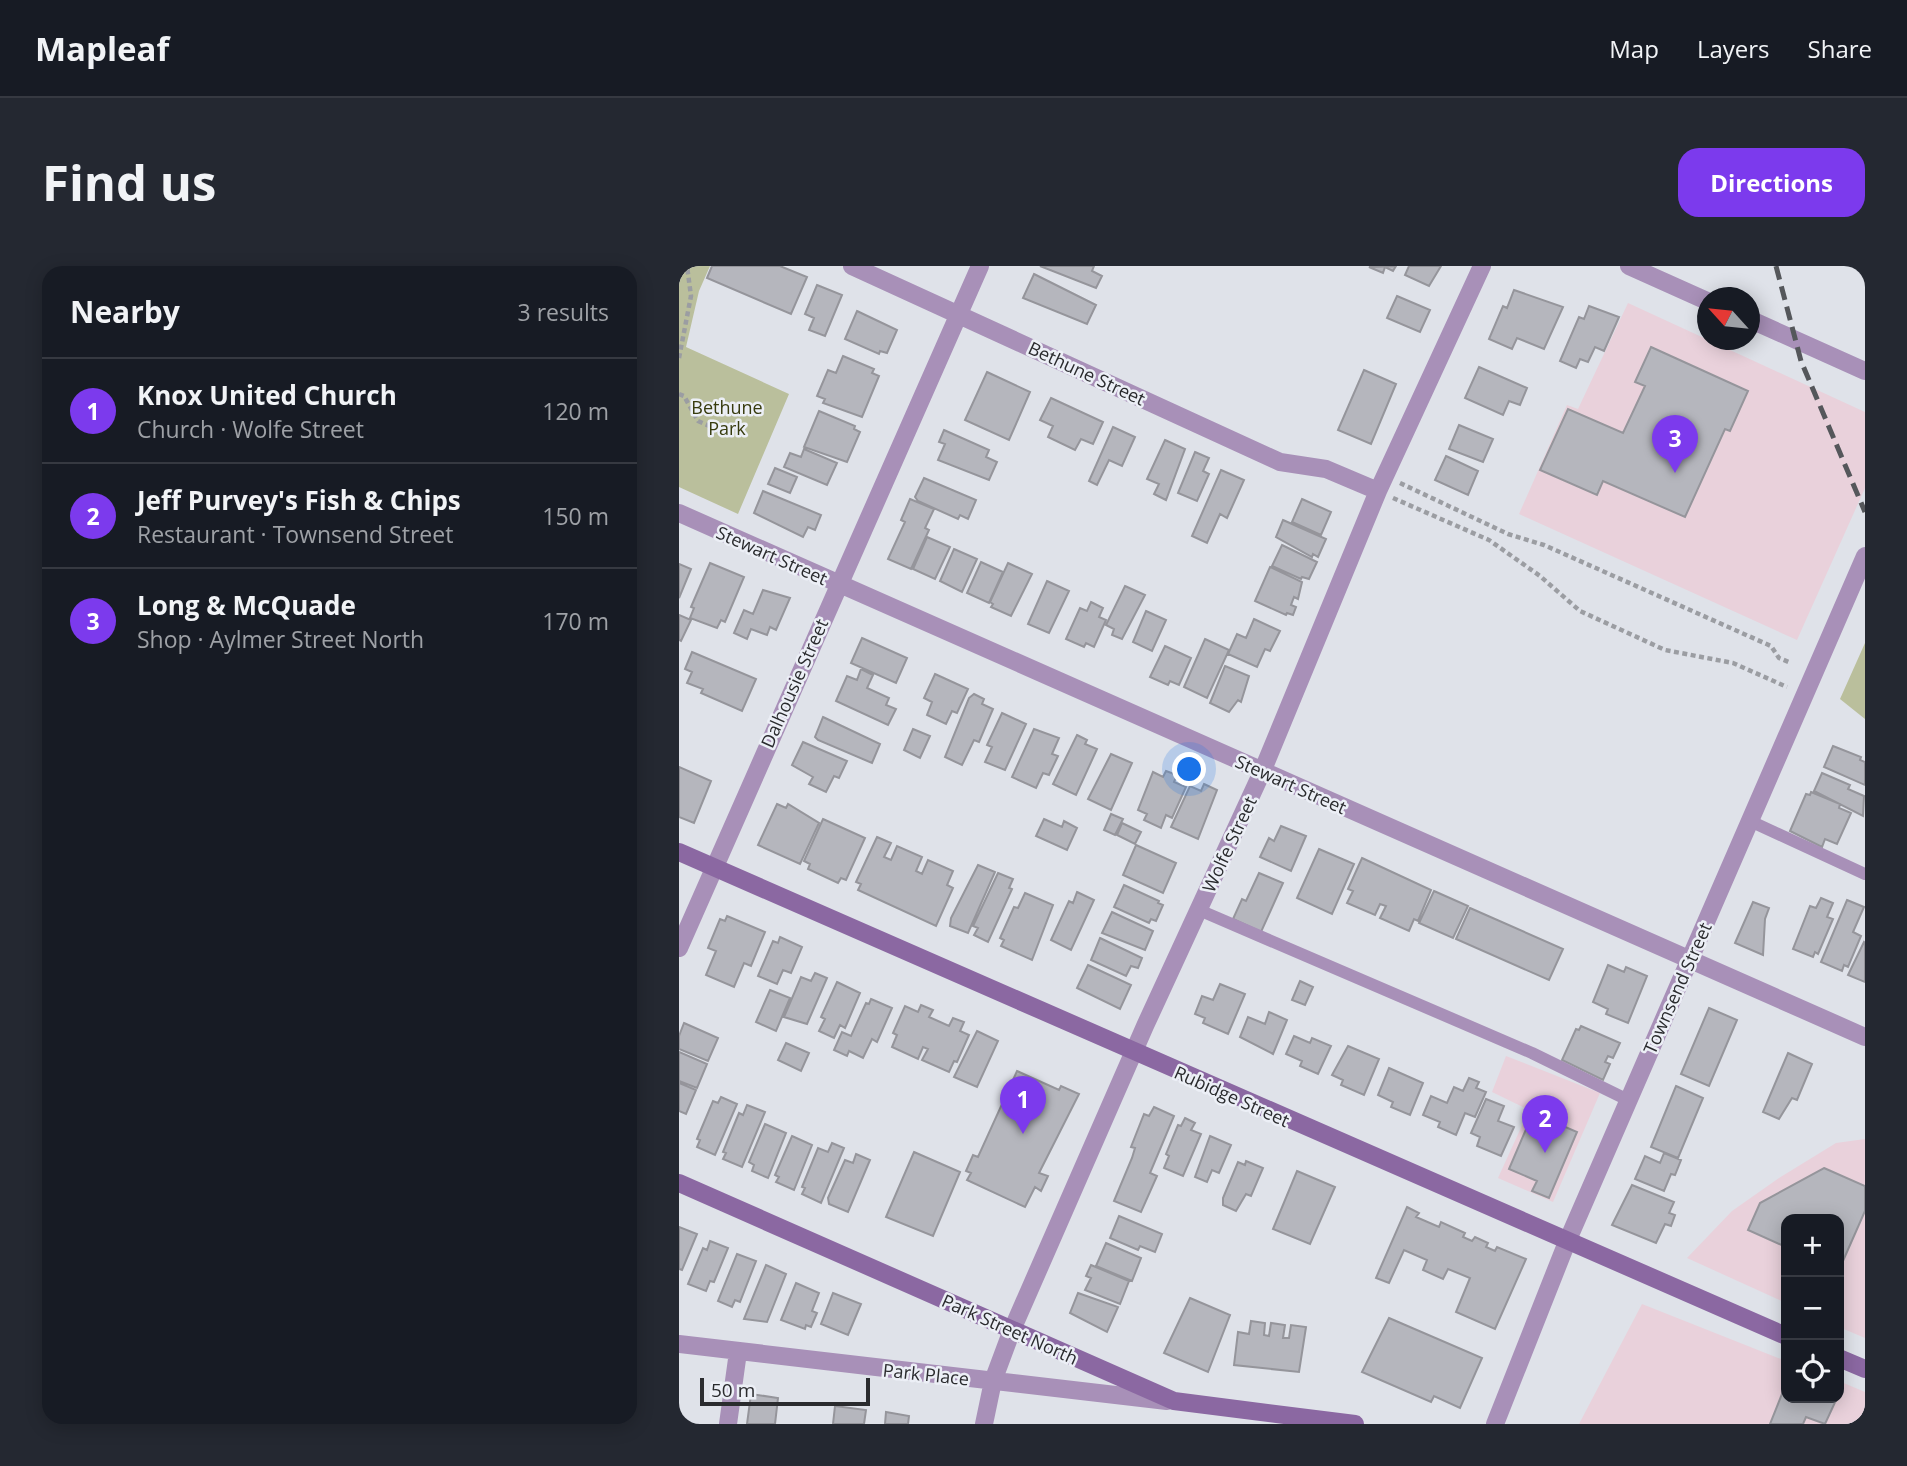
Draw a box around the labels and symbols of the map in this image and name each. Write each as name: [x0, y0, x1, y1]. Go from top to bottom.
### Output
north arrow: [1697, 287, 1760, 350]
street label: Bethune Street: [1025, 335, 1149, 411]
park label: Bethune Park: [691, 395, 763, 440]
pin: 3: [1652, 415, 1698, 473]
street label: Stewart Street: [713, 520, 831, 590]
street label: Dalhousie Street: [755, 615, 833, 751]
street label: Stewart Street: [1232, 749, 1350, 819]
your location: [1172, 752, 1206, 786]
street label: Wolfe Street: [1196, 792, 1262, 896]
street label: Townsend Street: [1637, 919, 1717, 1057]
street label: Rubidge Street: [1171, 1060, 1293, 1132]
pin: 1: [1000, 1076, 1046, 1134]
pin: 2: [1522, 1095, 1568, 1153]
street label: Park Street North: [938, 1288, 1082, 1370]
street label: Park Place: [882, 1358, 970, 1390]
scale bar: [700, 1375, 870, 1407]

